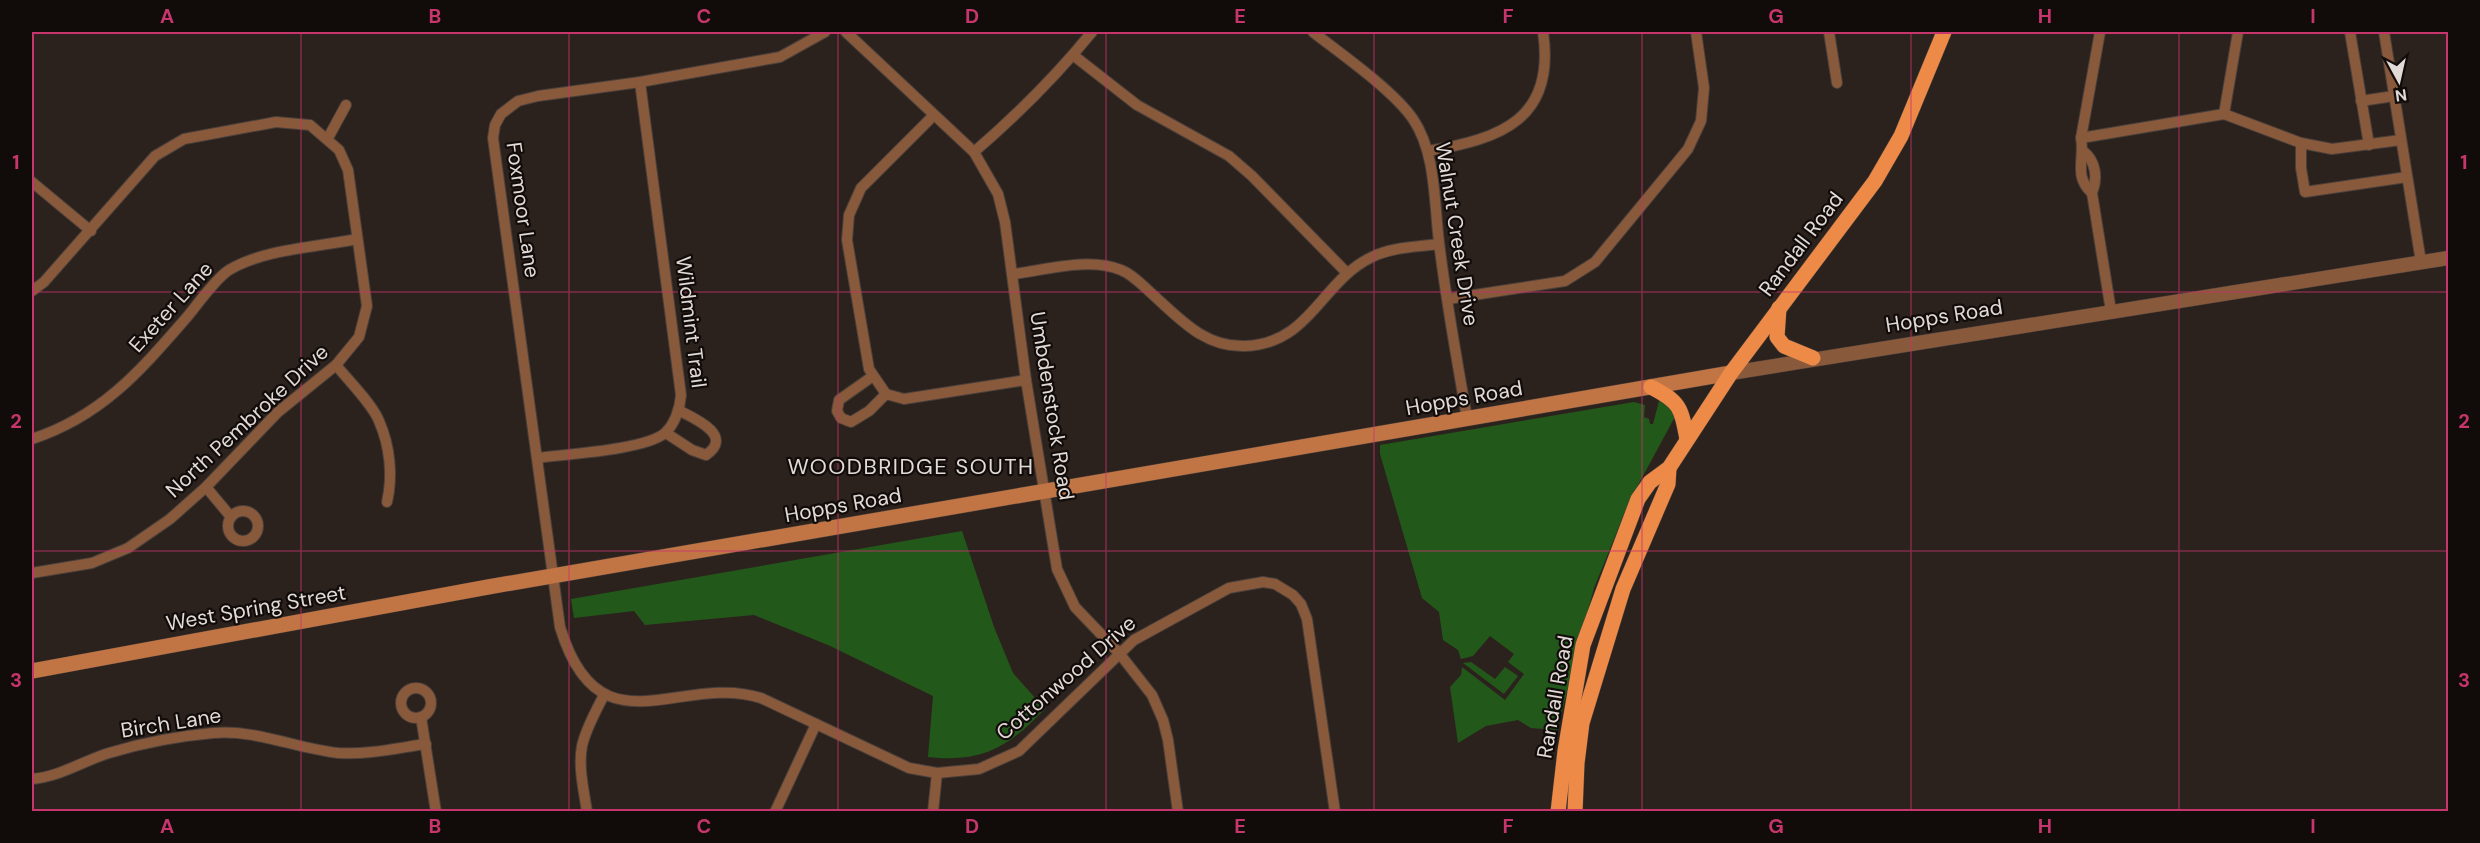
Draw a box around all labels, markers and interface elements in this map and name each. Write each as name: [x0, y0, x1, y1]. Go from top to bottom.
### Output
text: A: [160, 3, 174, 29]
text: B: [429, 3, 441, 29]
text: C: [697, 3, 711, 29]
text: D: [965, 3, 979, 29]
text: E: [1234, 3, 1246, 29]
text: F: [1502, 3, 1514, 29]
text: G: [1768, 3, 1784, 29]
text: H: [2038, 3, 2052, 29]
text: I: [2310, 3, 2316, 29]
north arrow: [2369, 51, 2429, 111]
text: N: [2394, 84, 2408, 107]
street label: Foxmoor Lane: [500, 140, 546, 280]
street label: Walnut Creek Drive: [1429, 140, 1485, 328]
text: 1: [12, 149, 20, 175]
text: 1: [2460, 149, 2468, 175]
street label: Randall Road: [1752, 186, 1850, 302]
street label: Wildmint Trail: [669, 255, 713, 389]
street label: Exeter Lane: [123, 256, 219, 358]
street label: Hopps Road: [1884, 293, 2004, 339]
street label: Umbdenstock Road: [1023, 310, 1081, 502]
street label: North Pembroke Drive: [160, 338, 334, 504]
street label: Hopps Road: [1403, 374, 1525, 422]
text: 2: [10, 408, 22, 434]
text: 2: [2458, 408, 2470, 434]
district label: WOODBRIDGE SOUTH: [787, 452, 1035, 481]
street label: Hopps Road: [782, 481, 904, 529]
street label: West Spring Street: [164, 578, 348, 638]
street label: Cottonwood Drive: [990, 609, 1142, 747]
street label: Randall Road: [1530, 633, 1580, 761]
text: 3: [10, 667, 22, 693]
text: 3: [2458, 667, 2470, 693]
street label: Birch Lane: [119, 701, 223, 745]
text: A: [160, 813, 174, 839]
text: B: [429, 813, 441, 839]
text: C: [697, 813, 711, 839]
text: D: [965, 813, 979, 839]
text: E: [1234, 813, 1246, 839]
text: F: [1502, 813, 1514, 839]
text: G: [1768, 813, 1784, 839]
text: H: [2038, 813, 2052, 839]
text: I: [2310, 813, 2316, 839]

